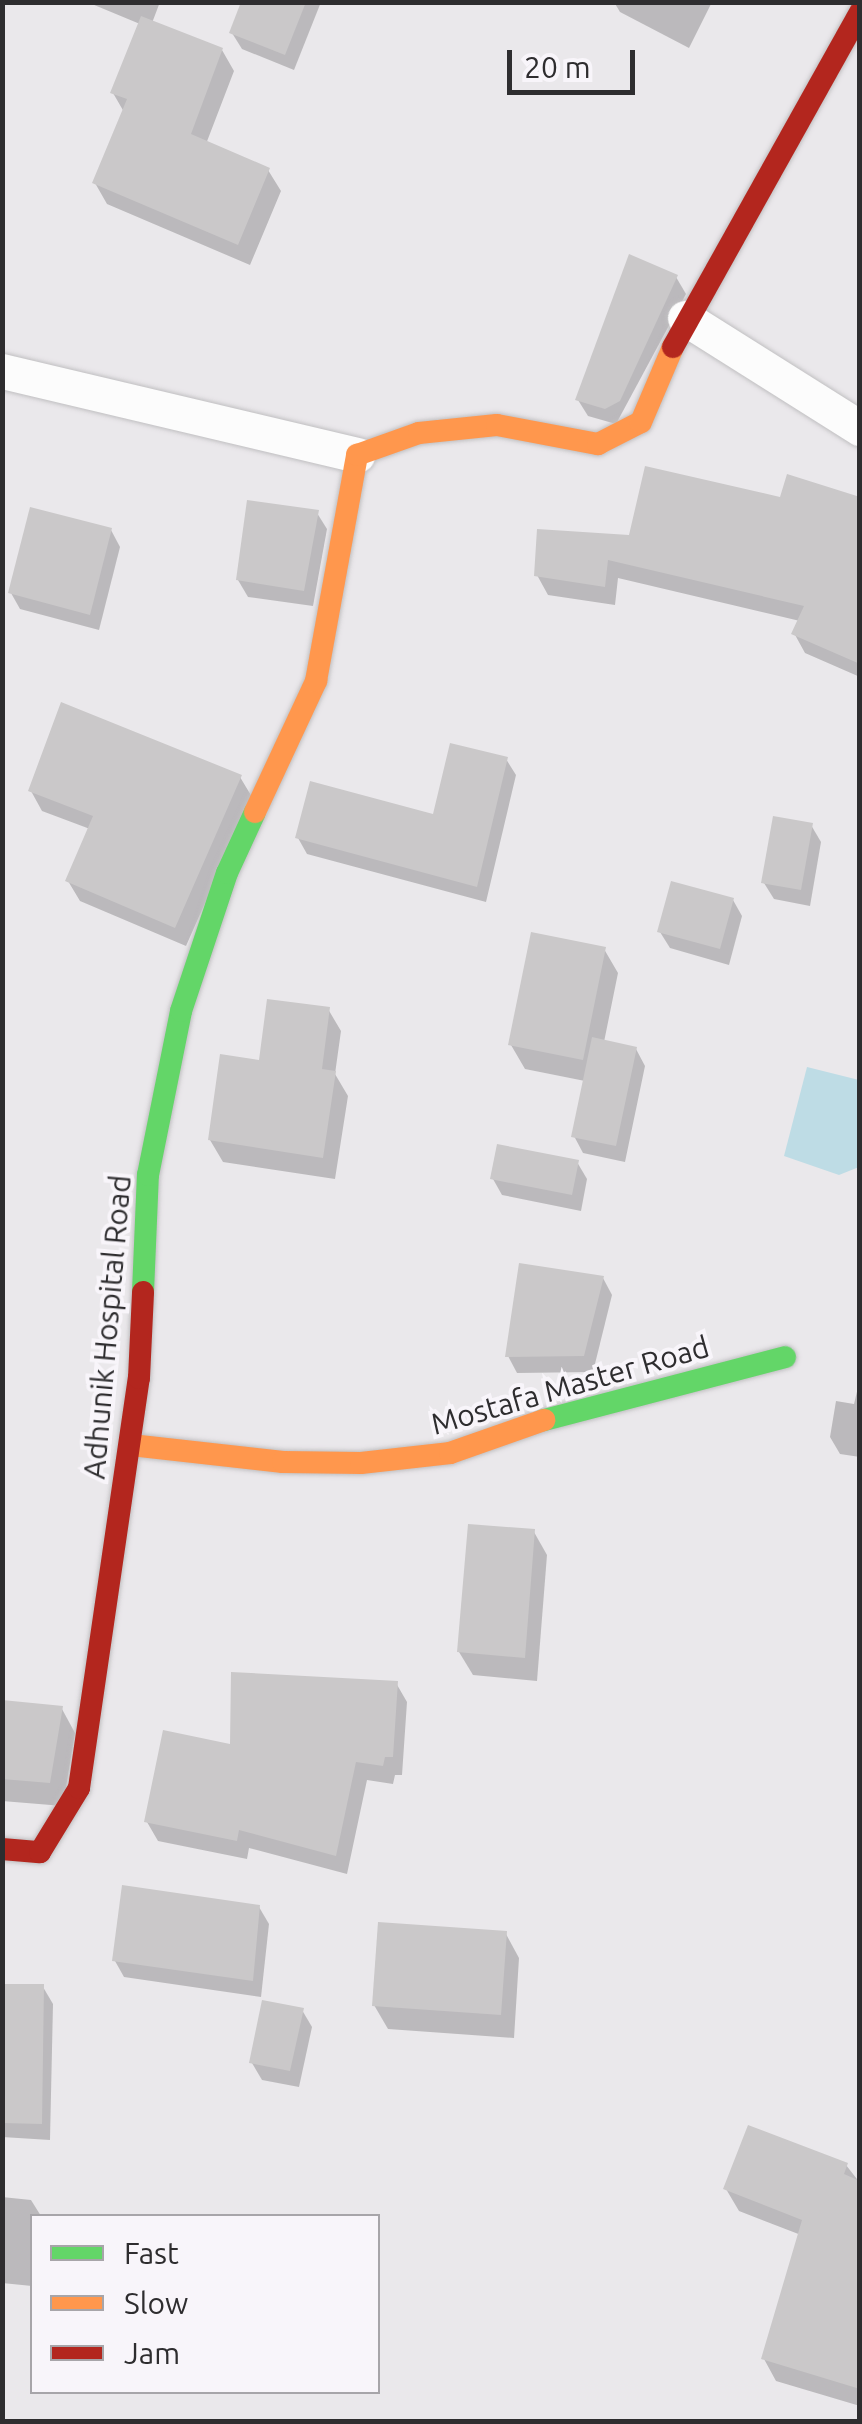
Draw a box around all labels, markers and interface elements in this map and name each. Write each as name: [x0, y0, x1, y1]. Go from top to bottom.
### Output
scale bar: [512, 30, 640, 92]
text: 20 m: [524, 50, 591, 84]
street label: Adhunik Hospital Road: [76, 1173, 138, 1481]
street label: Mostafa Master Road: [427, 1328, 713, 1442]
legend: [30, 2214, 380, 2394]
text: Fast: [124, 2236, 179, 2270]
text: Slow: [124, 2286, 188, 2320]
text: Jam: [124, 2336, 180, 2370]

